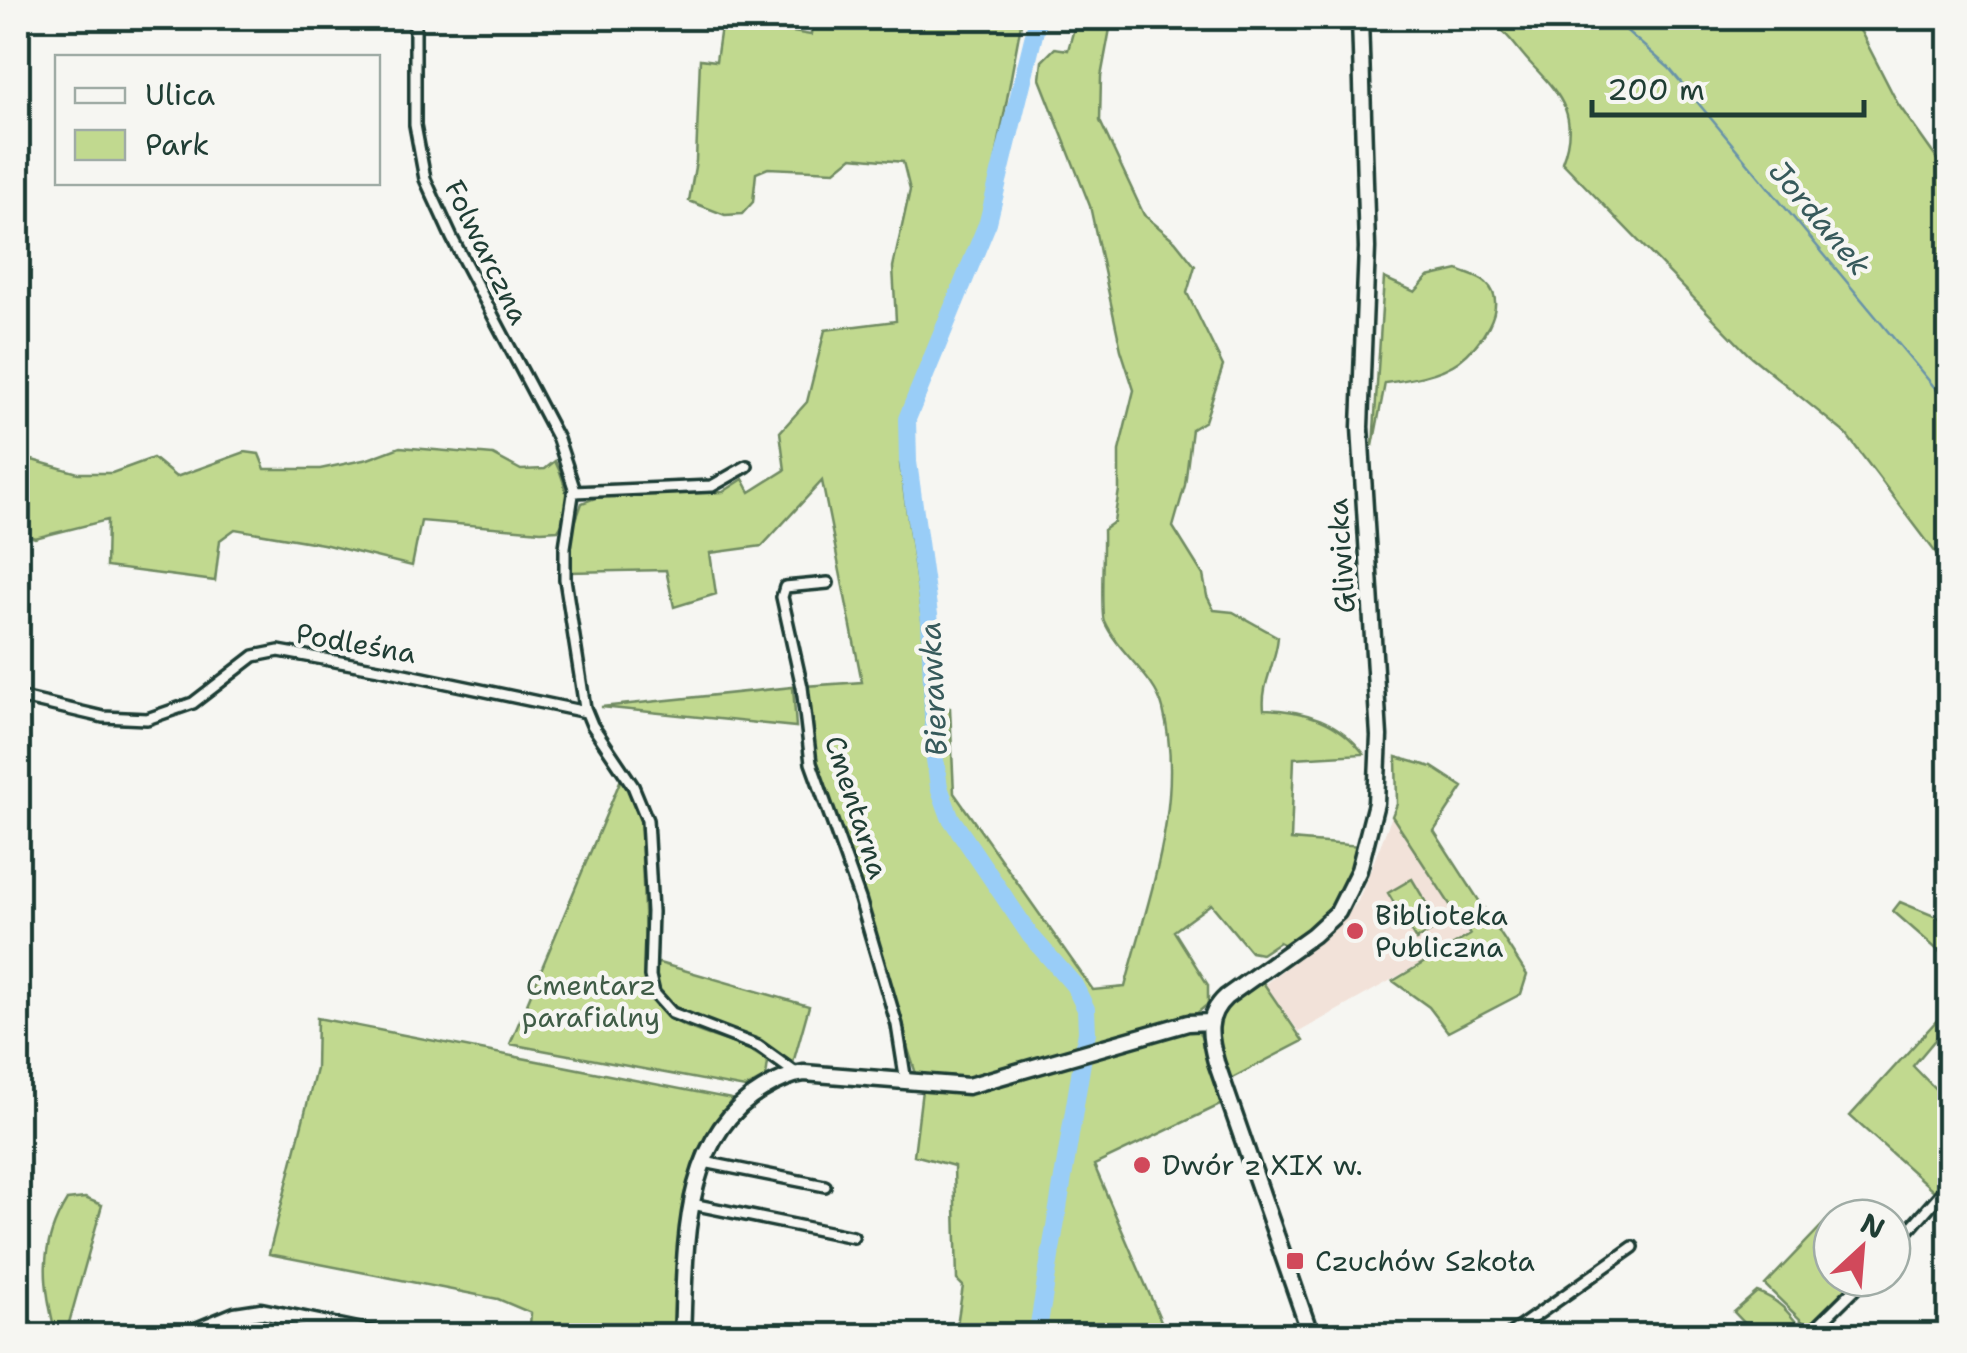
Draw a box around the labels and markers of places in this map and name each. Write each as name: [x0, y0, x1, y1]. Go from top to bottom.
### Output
place label: Biblioteka Publiczna: [1375, 896, 1508, 966]
marker: Biblioteka Publiczna: [1344, 920, 1366, 942]
place label: Dwór z XIX w.: [1162, 1146, 1363, 1184]
marker: Dwór z XIX w.: [1131, 1154, 1153, 1176]
place label: Czuchów Szkoła: [1315, 1242, 1535, 1280]
marker: Czuchów Szkoła: [1284, 1250, 1306, 1272]

